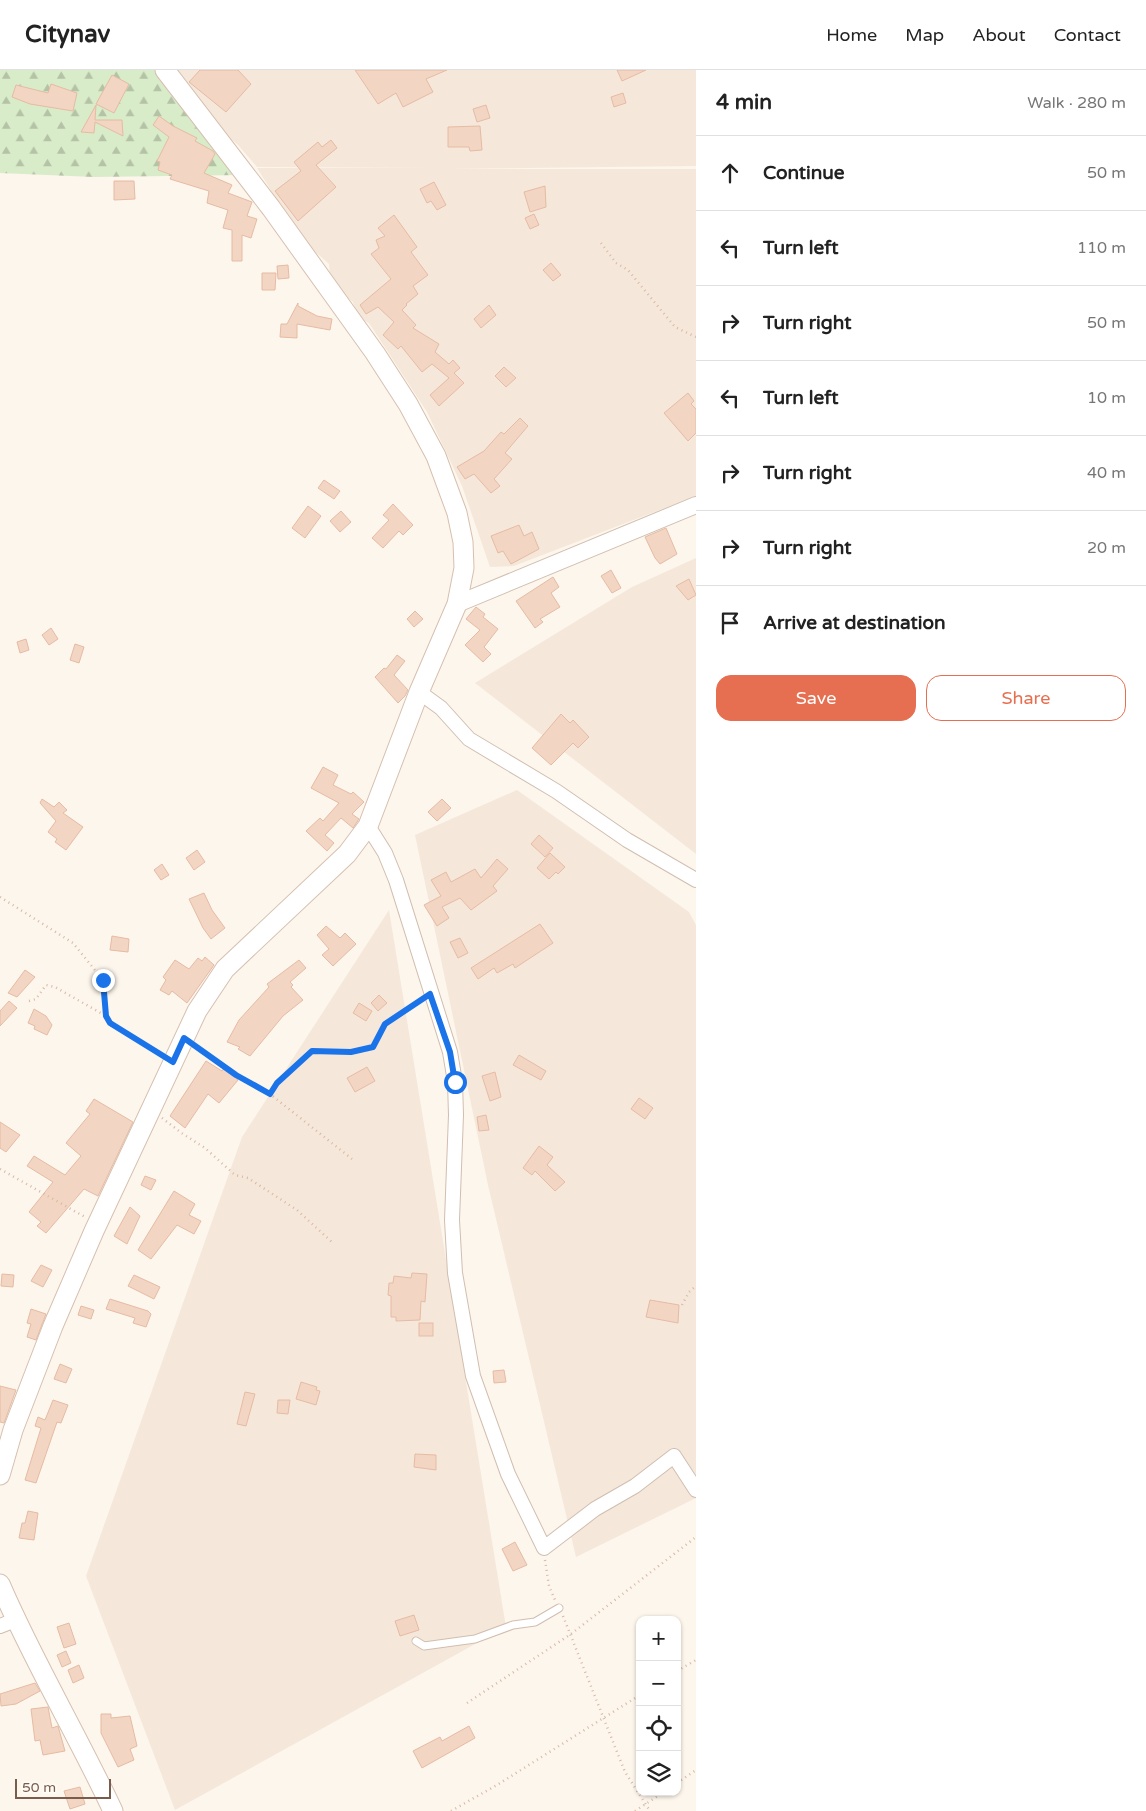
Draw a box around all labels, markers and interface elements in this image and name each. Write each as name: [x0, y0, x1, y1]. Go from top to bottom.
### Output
text: Citynav: [25, 20, 110, 49]
text: Home: [826, 24, 877, 46]
text: Map: [905, 24, 944, 46]
text: About: [972, 24, 1026, 46]
text: Contact: [1054, 24, 1121, 46]
text: 4 min: [716, 90, 772, 115]
text: Walk · 280 m: [1027, 93, 1126, 113]
icon: ahead: [716, 159, 744, 187]
text: Continue: [763, 162, 845, 184]
text: 50 m: [1087, 163, 1126, 183]
icon: left: [716, 234, 744, 262]
text: Turn left: [763, 237, 839, 259]
text: 110 m: [1077, 238, 1126, 258]
icon: right: [716, 309, 744, 337]
text: Turn right: [763, 312, 851, 334]
text: 50 m: [1087, 313, 1126, 333]
icon: left: [716, 384, 744, 412]
text: Turn left: [763, 387, 839, 409]
text: 10 m: [1087, 388, 1126, 408]
icon: right: [716, 459, 744, 487]
text: Turn right: [763, 462, 851, 484]
text: 40 m: [1087, 463, 1126, 483]
icon: right: [716, 534, 744, 562]
text: Turn right: [763, 537, 851, 559]
text: 20 m: [1087, 538, 1126, 558]
icon: arrive: [716, 609, 744, 637]
text: Arrive at destination: [763, 612, 946, 634]
button: Save: [716, 675, 916, 721]
button: Share: [926, 675, 1126, 721]
route end: [92, 969, 115, 992]
route start: [444, 1071, 467, 1094]
map controls: [636, 1616, 681, 1796]
button: +: [636, 1616, 681, 1661]
button: −: [636, 1661, 681, 1706]
button: locate: [636, 1706, 681, 1751]
button: layers: [636, 1751, 681, 1796]
scale bar: [15, 1776, 111, 1799]
text: 50 m: [22, 1779, 56, 1796]

